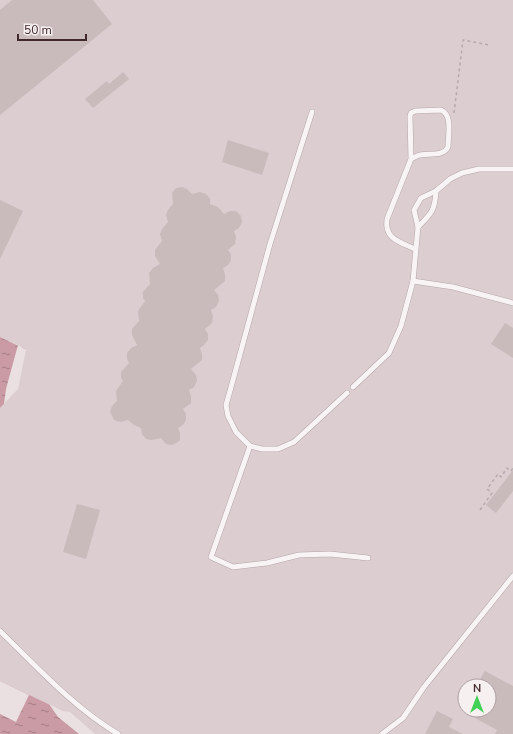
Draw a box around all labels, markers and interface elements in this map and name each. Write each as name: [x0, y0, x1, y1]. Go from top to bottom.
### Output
scale bar: [18, 16, 86, 42]
text: 50 m: [24, 22, 52, 38]
north arrow: [457, 678, 497, 718]
text: N: [473, 681, 481, 696]

